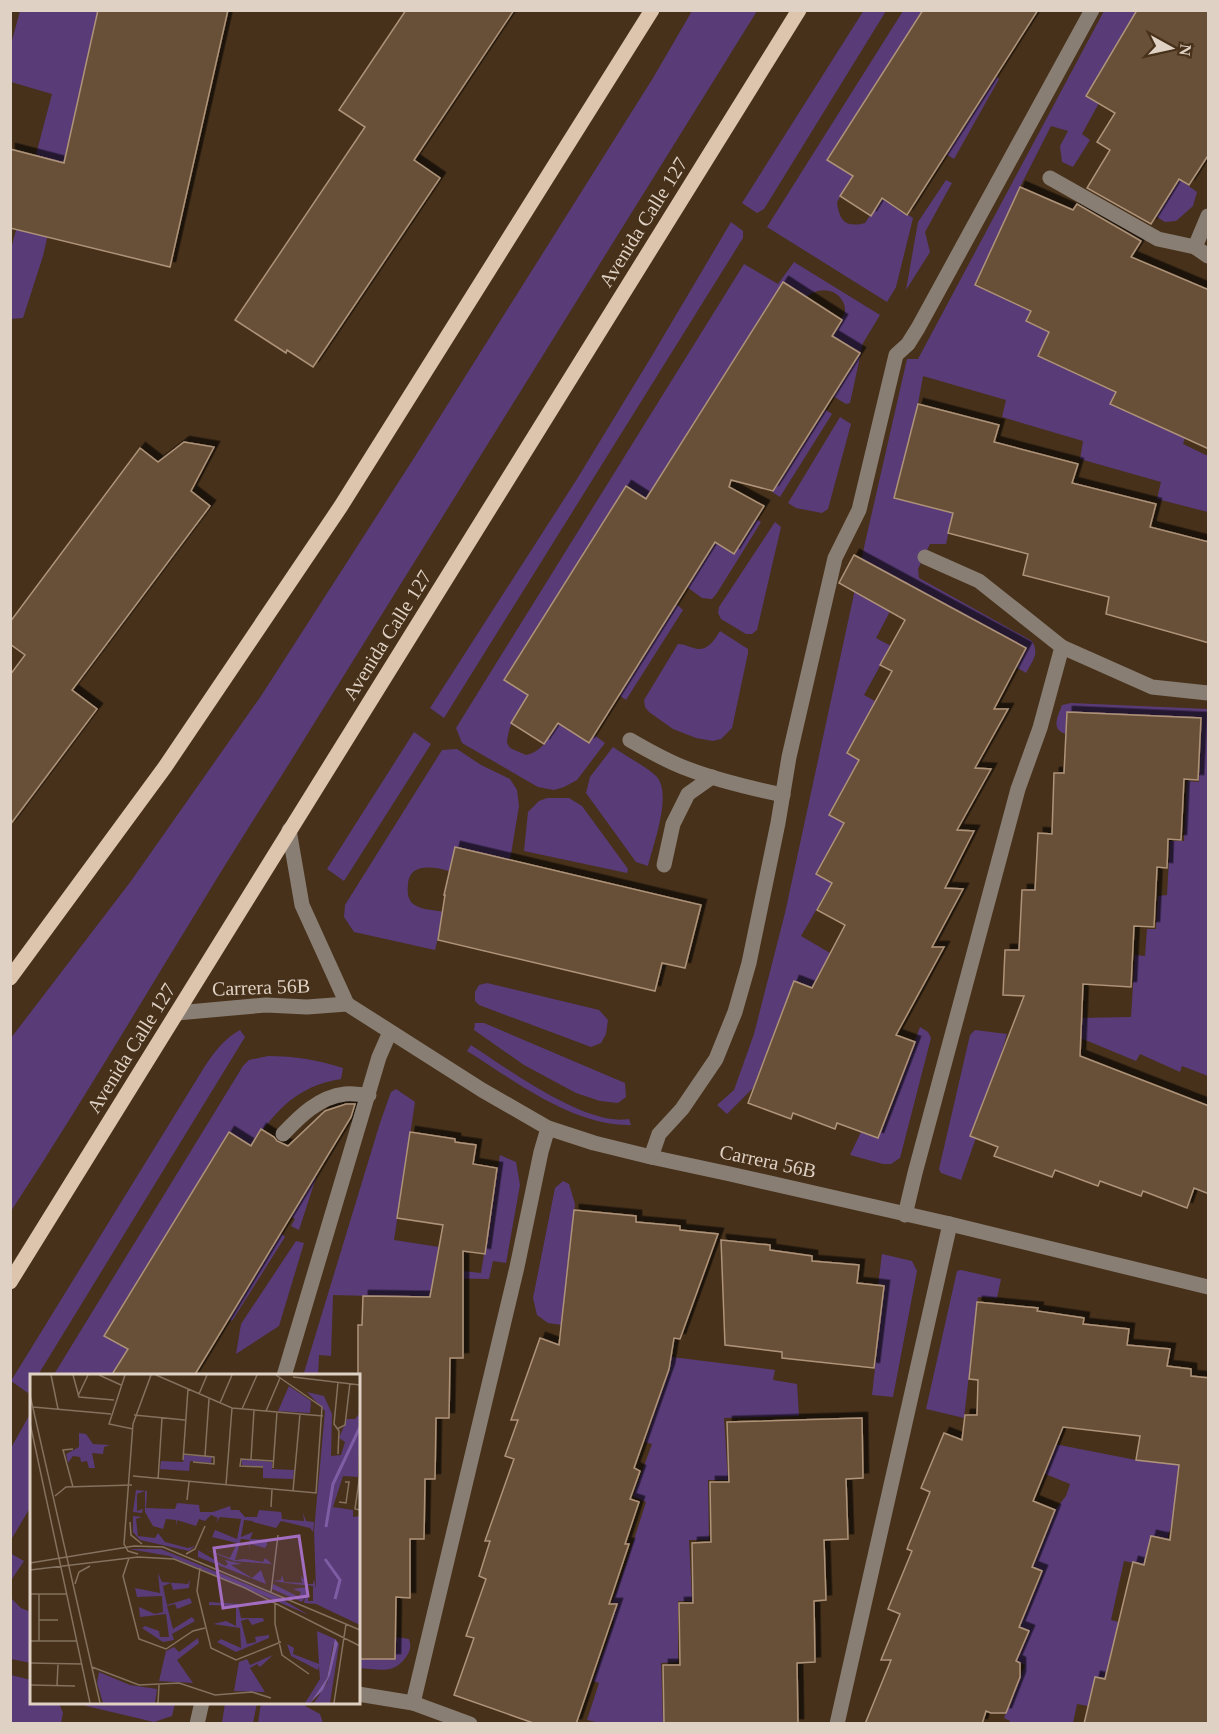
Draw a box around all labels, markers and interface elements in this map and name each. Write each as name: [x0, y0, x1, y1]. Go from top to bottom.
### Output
north arrow: [1141, 18, 1201, 78]
text: N: [1176, 43, 1195, 57]
street label: Avenida Calle 127: [594, 153, 692, 291]
street label: Avenida Calle 127: [338, 566, 436, 704]
street label: Carrera 56B: [211, 974, 311, 1000]
street label: Avenida Calle 127: [82, 979, 180, 1117]
street label: Carrera 56B: [718, 1140, 818, 1182]
inset map: [30, 1374, 360, 1704]

